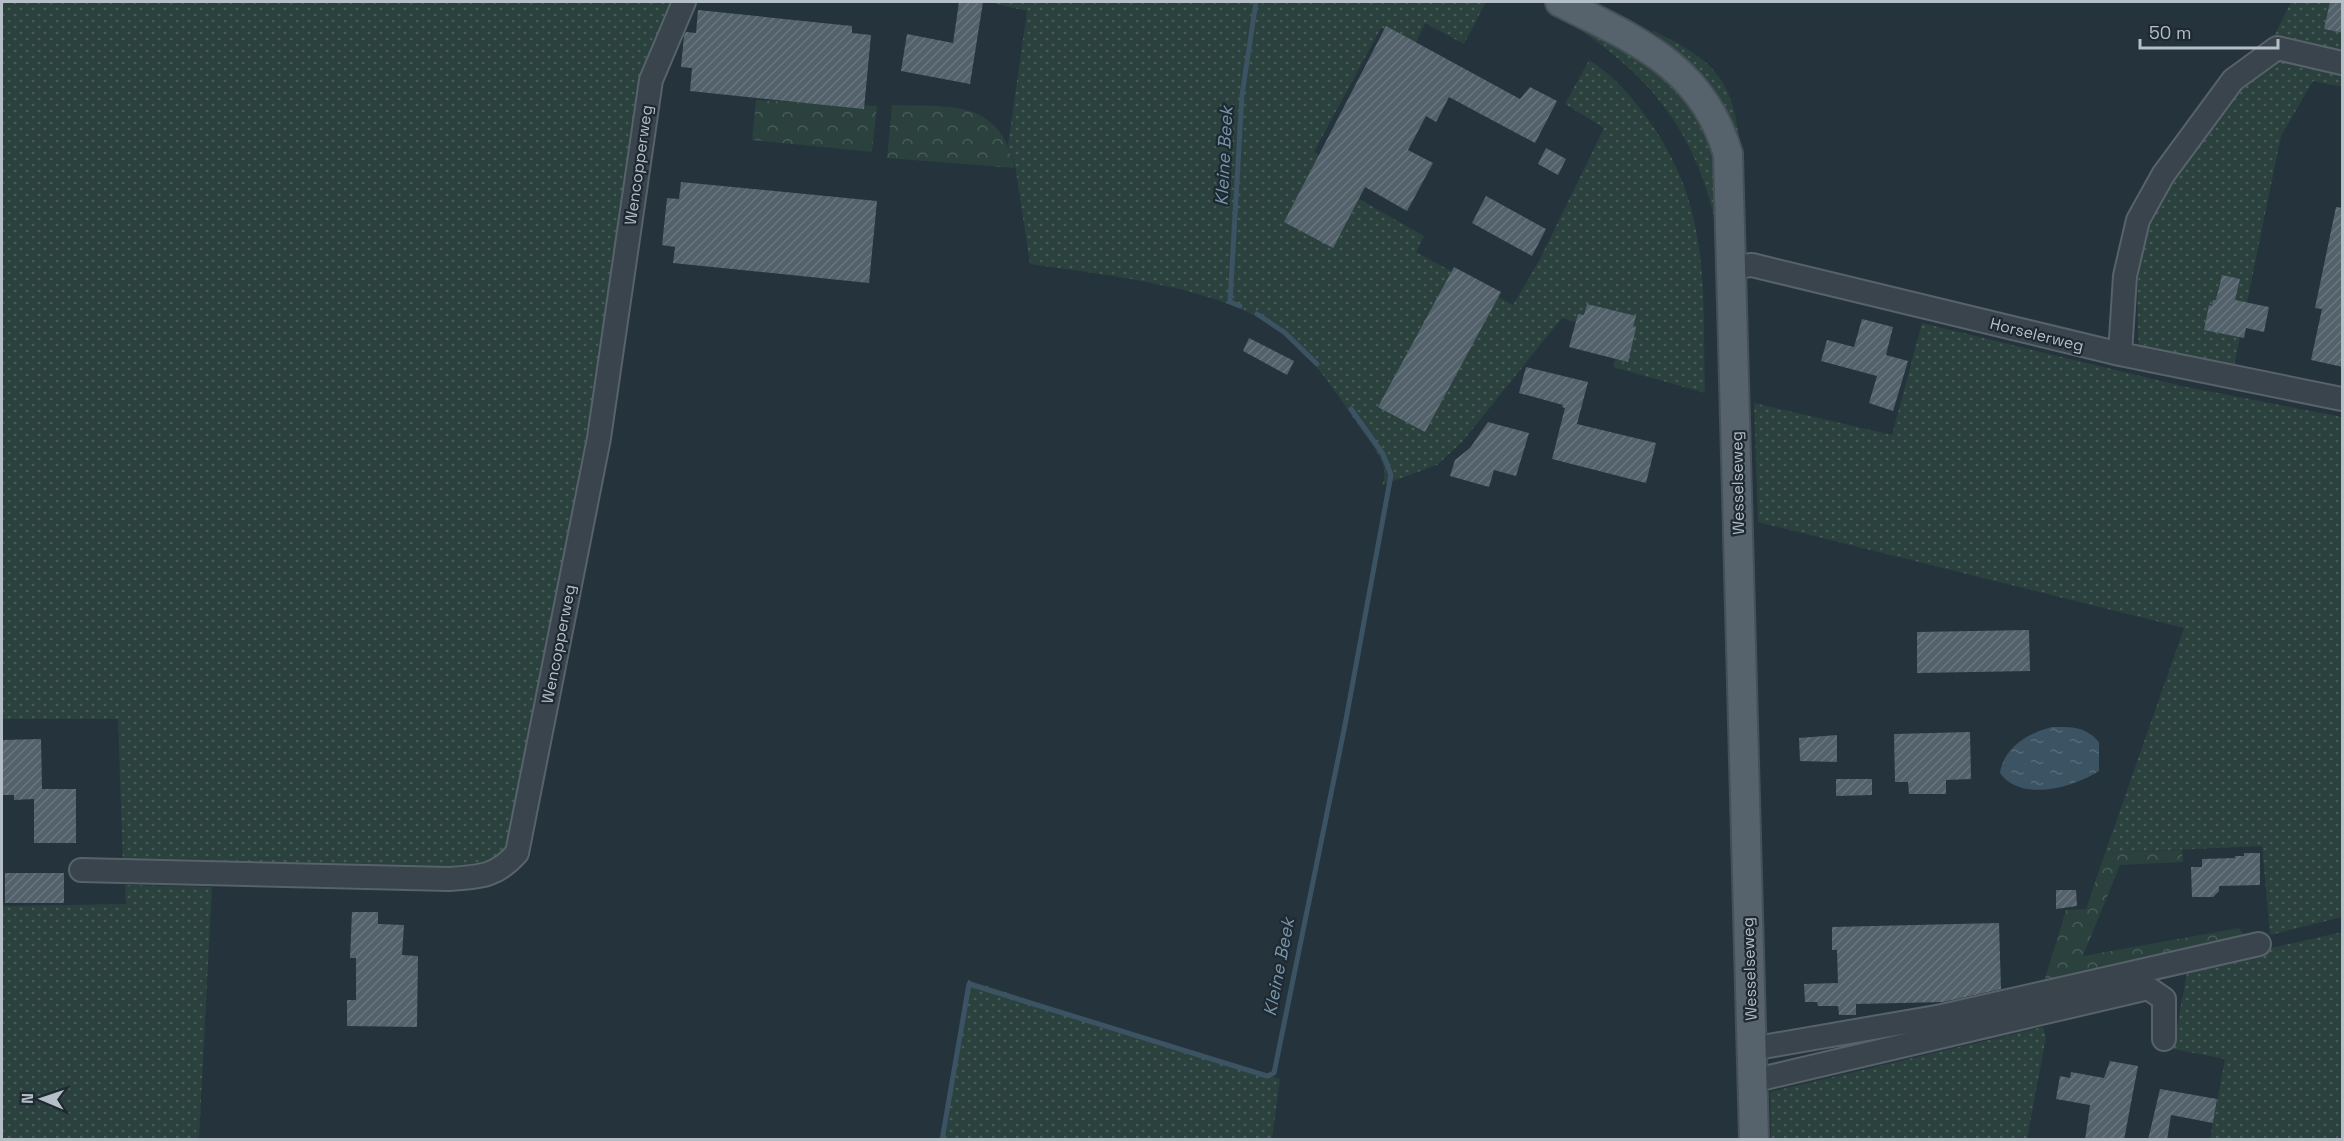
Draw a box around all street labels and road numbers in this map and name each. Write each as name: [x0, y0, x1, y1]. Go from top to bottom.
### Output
street label: Wencopperweg: [620, 104, 657, 226]
street label: Horselerweg: [1988, 313, 2086, 356]
street label: Wesselseweg: [1726, 431, 1749, 535]
street label: Wencopperweg: [537, 583, 580, 706]
street label: Wesselseweg: [1737, 917, 1762, 1021]

